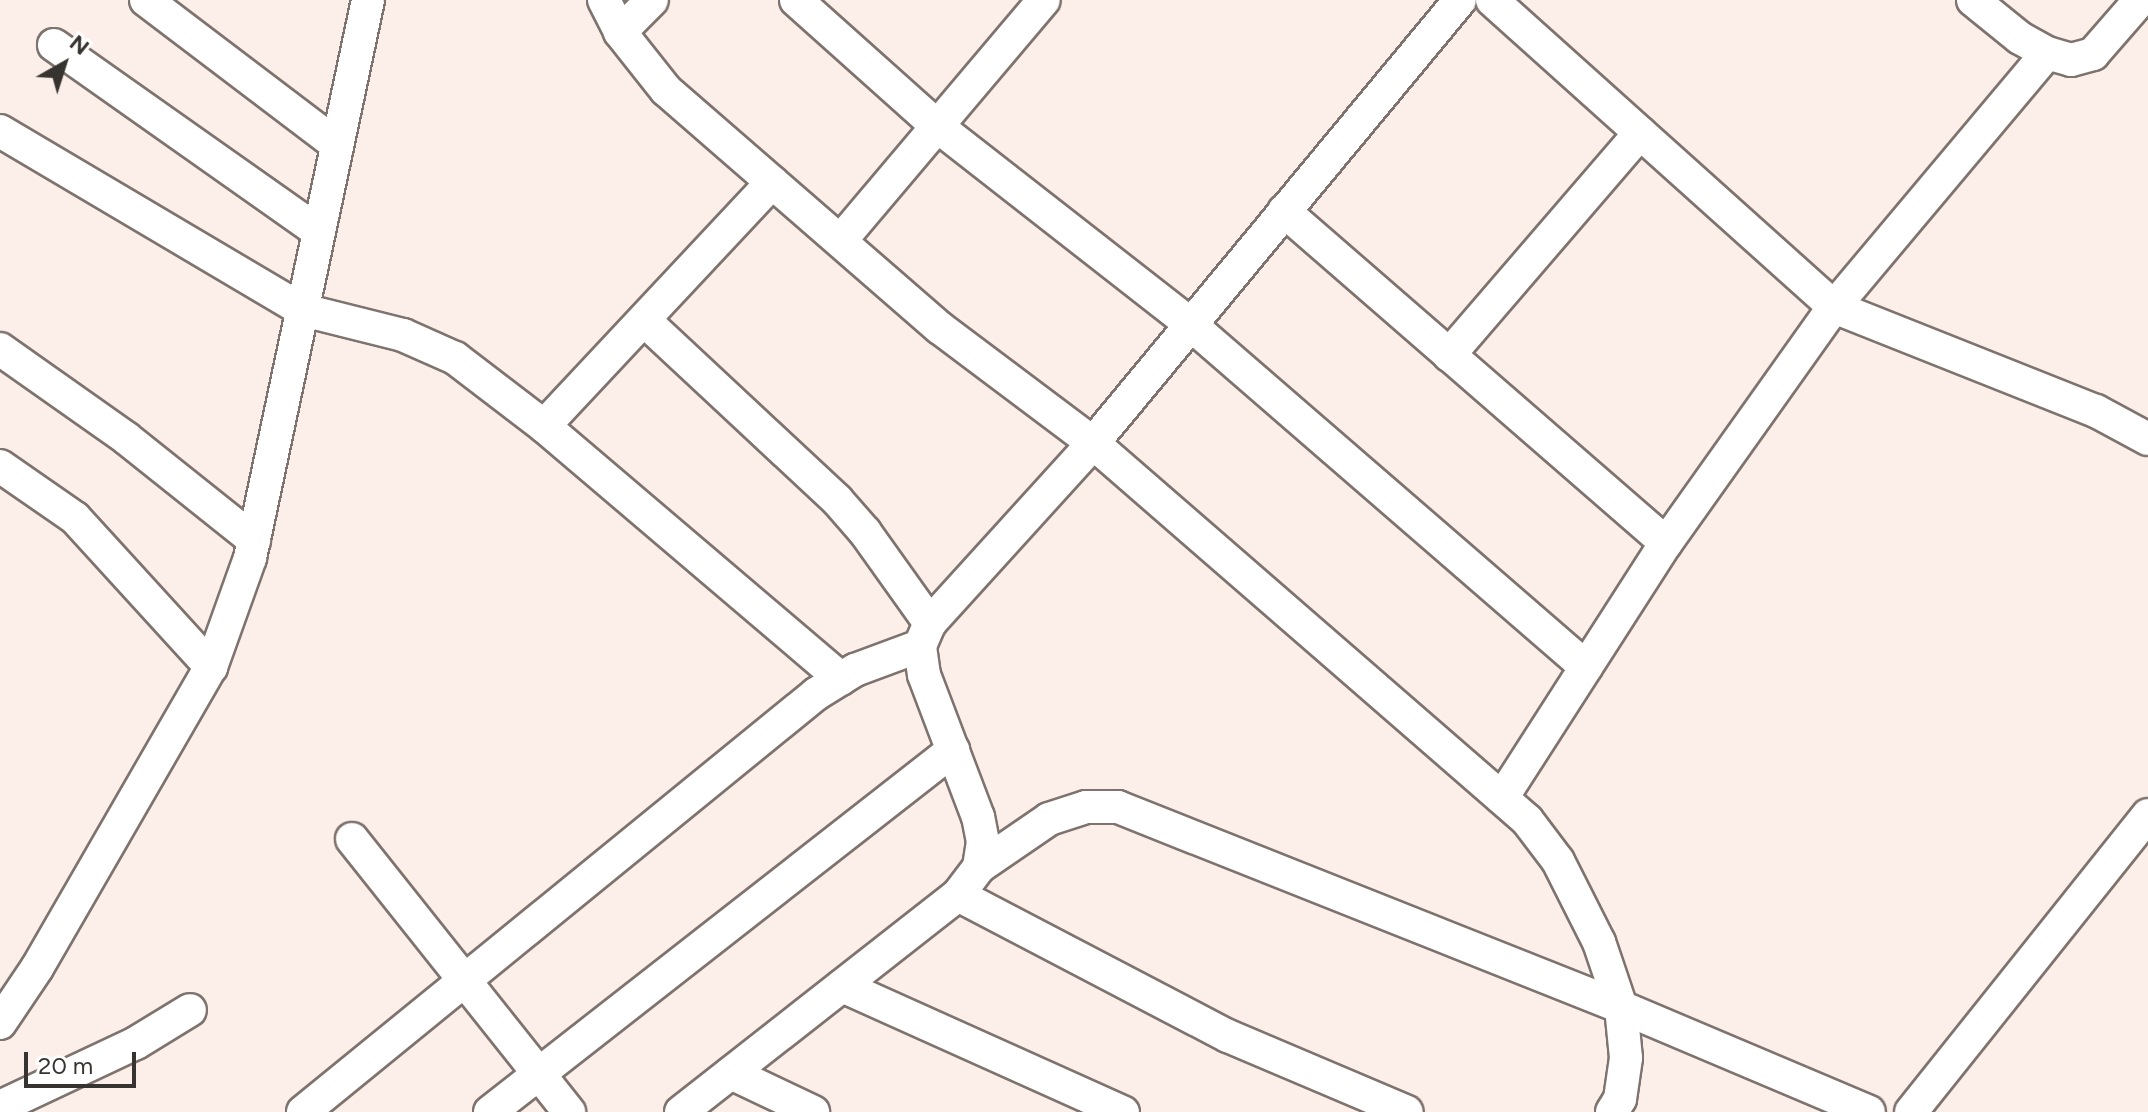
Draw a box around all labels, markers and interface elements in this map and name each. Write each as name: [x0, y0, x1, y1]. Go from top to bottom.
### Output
north arrow: [24, 24, 104, 104]
text: N: [64, 29, 95, 61]
scale bar: [28, 1036, 140, 1086]
text: 20 m: [38, 1051, 93, 1080]

